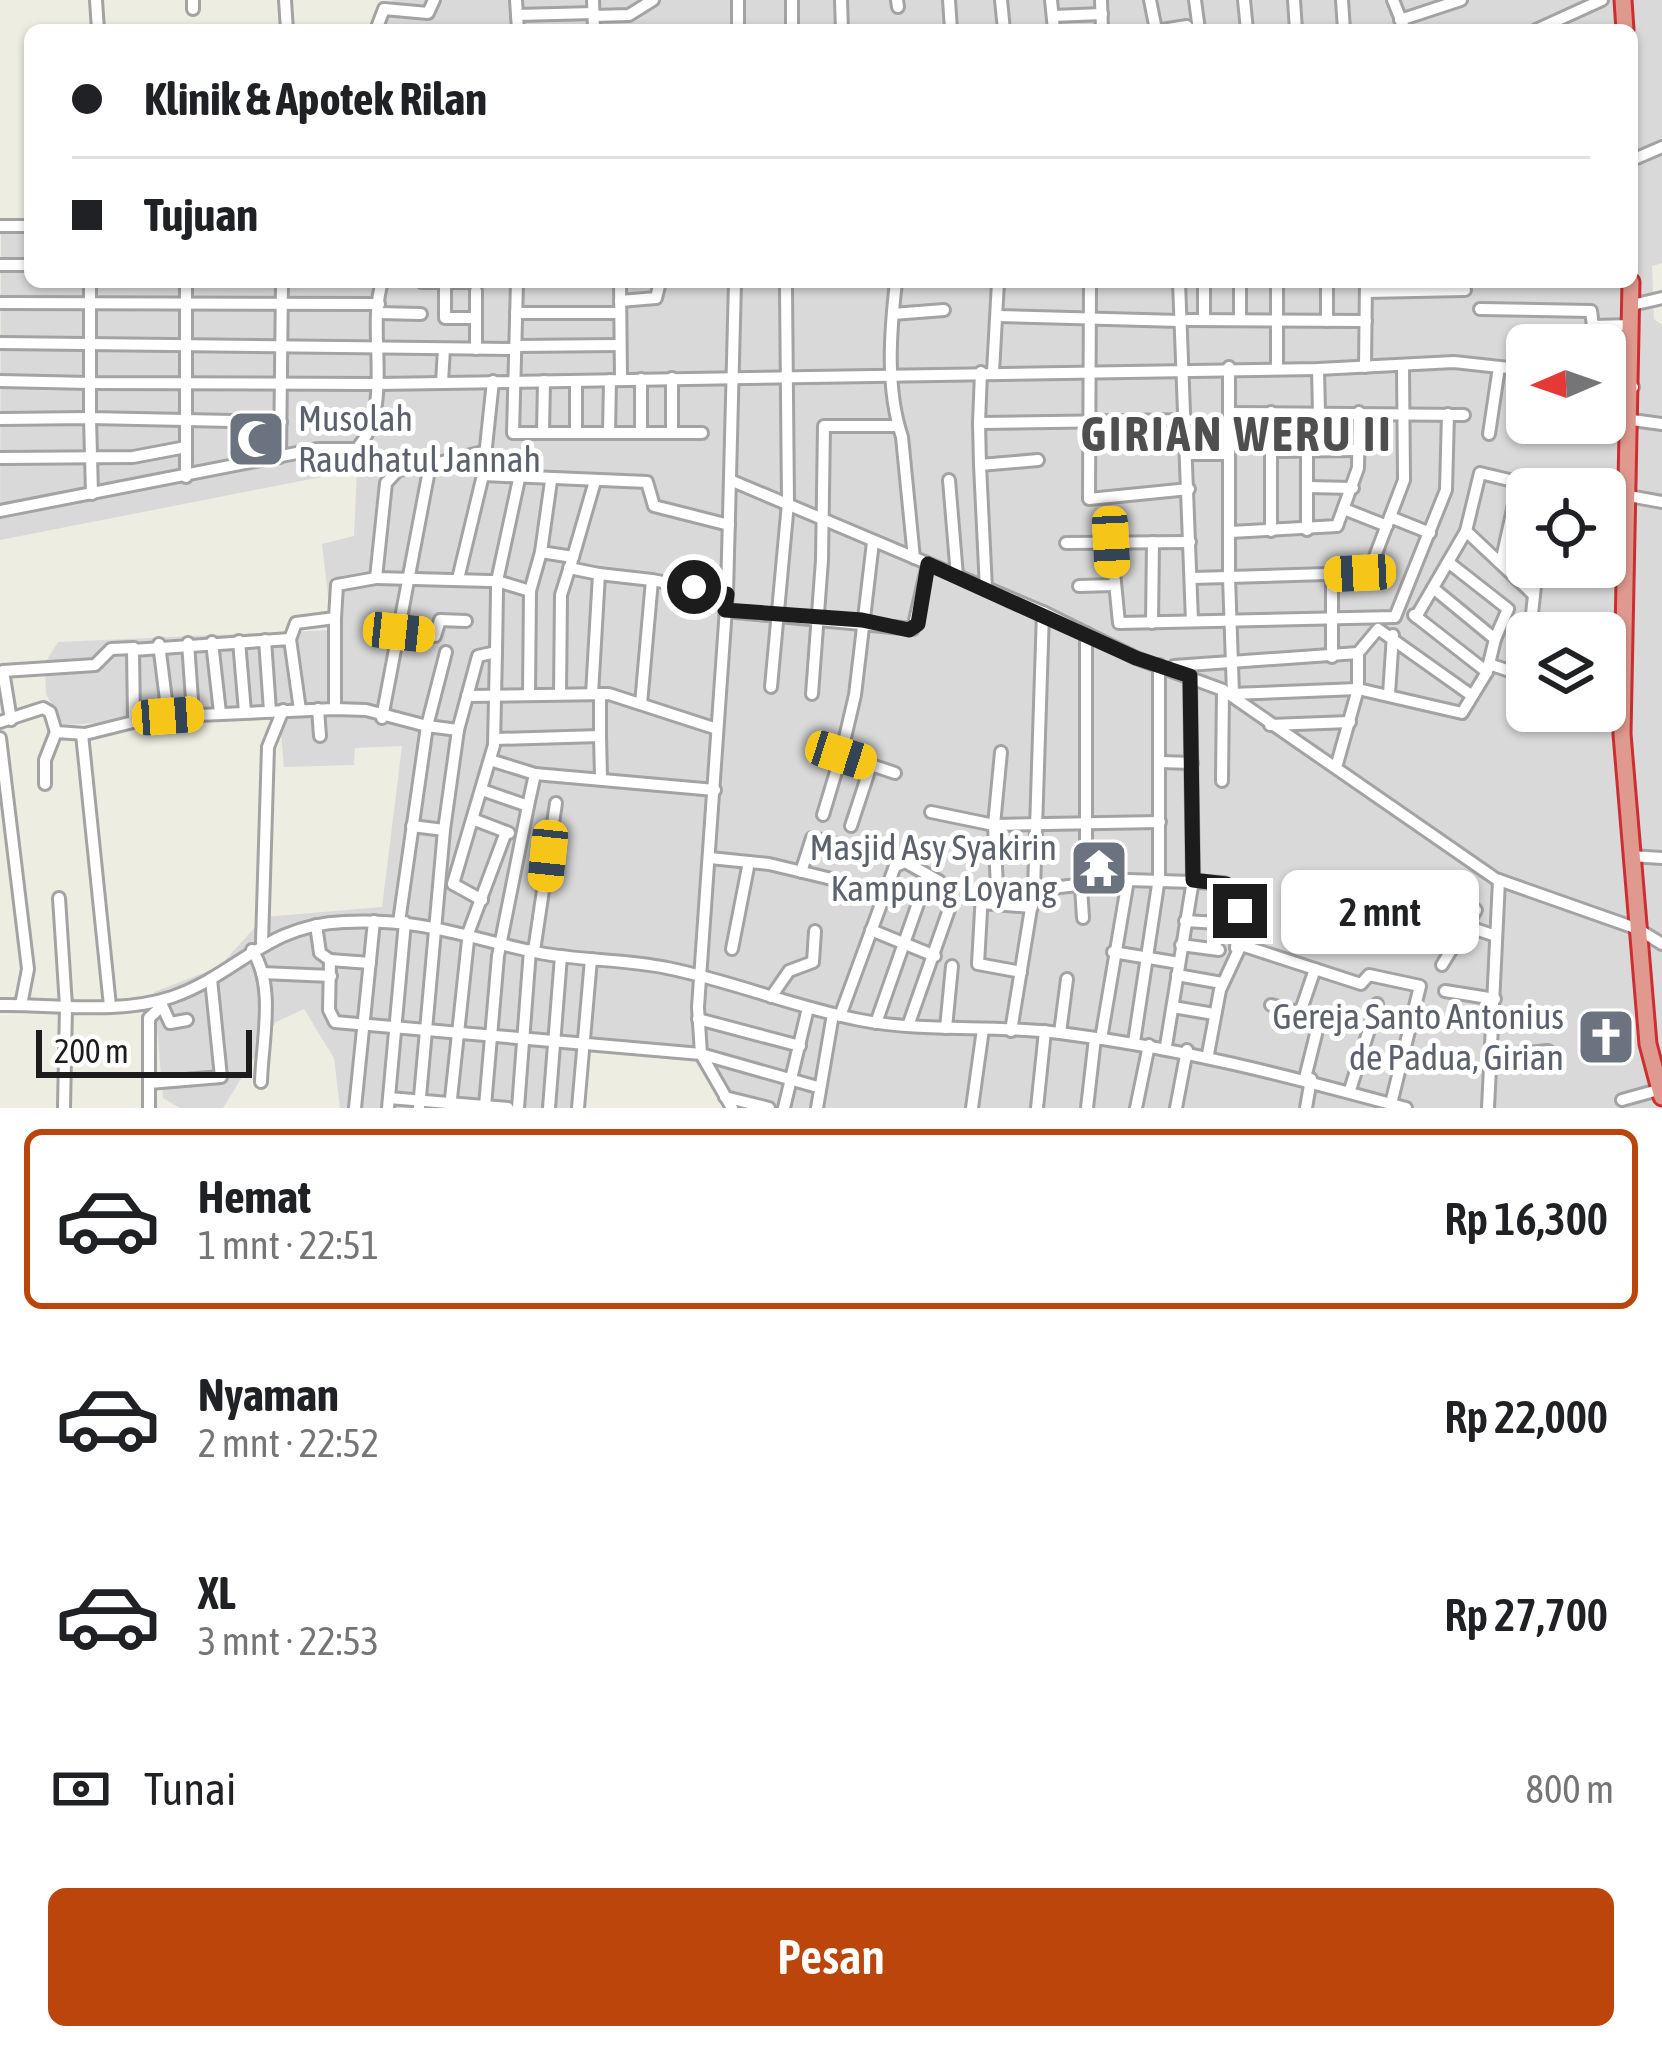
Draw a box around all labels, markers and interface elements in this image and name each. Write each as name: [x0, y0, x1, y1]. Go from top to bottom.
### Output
text: Klinik & Apotek Rilan: [144, 73, 487, 125]
text: Tujuan: [144, 189, 258, 241]
north arrow: [1506, 324, 1626, 444]
map controls: [1506, 324, 1626, 732]
place label: Musolah Raudhatul Jannah: [298, 397, 541, 480]
district label: GIRIAN WERU II: [1081, 406, 1393, 461]
mosque icon: Musolah Raudhatul Jannah: [225, 408, 287, 470]
button: locate: [1506, 468, 1626, 588]
car: [1091, 505, 1131, 579]
car: [1323, 553, 1397, 593]
route start: [667, 560, 721, 614]
car: [361, 610, 437, 654]
button: layers: [1506, 612, 1626, 732]
car: [131, 696, 205, 736]
car: [801, 727, 881, 783]
car: [526, 818, 570, 894]
place label: Masjid Asy Syakirin Kampung Loyang: [809, 826, 1058, 909]
temple icon: Masjid Asy Syakirin Kampung Loyang: [1068, 837, 1130, 899]
callout: 2 mnt: [1282, 869, 1480, 953]
route end: [1213, 884, 1267, 938]
text: 2 mnt: [1339, 890, 1421, 934]
place label: Gereja Santo Antonius de Padua, Girian: [1273, 995, 1564, 1078]
church icon: Gereja Santo Antonius de Padua, Girian: [1575, 1006, 1637, 1068]
scale bar: [36, 1024, 252, 1077]
text: 200 m: [54, 1032, 129, 1070]
icon: car: [54, 1165, 162, 1273]
text: Hemat: [198, 1171, 311, 1223]
text: Rp 16,300: [1444, 1193, 1608, 1245]
text: 1 mnt · 22:51: [198, 1223, 379, 1267]
icon: car: [54, 1363, 162, 1471]
text: Nyaman: [198, 1369, 339, 1421]
text: Rp 22,000: [1444, 1391, 1608, 1443]
text: 2 mnt · 22:52: [198, 1421, 379, 1465]
icon: car: [54, 1561, 162, 1669]
text: XL: [198, 1567, 236, 1619]
text: Rp 27,700: [1444, 1589, 1608, 1641]
text: 3 mnt · 22:53: [198, 1619, 379, 1663]
icon: cash: [48, 1756, 114, 1822]
text: Tunai: [144, 1763, 236, 1815]
text: 800 m: [1526, 1767, 1614, 1811]
button: Pesan: [48, 1888, 1614, 2026]

